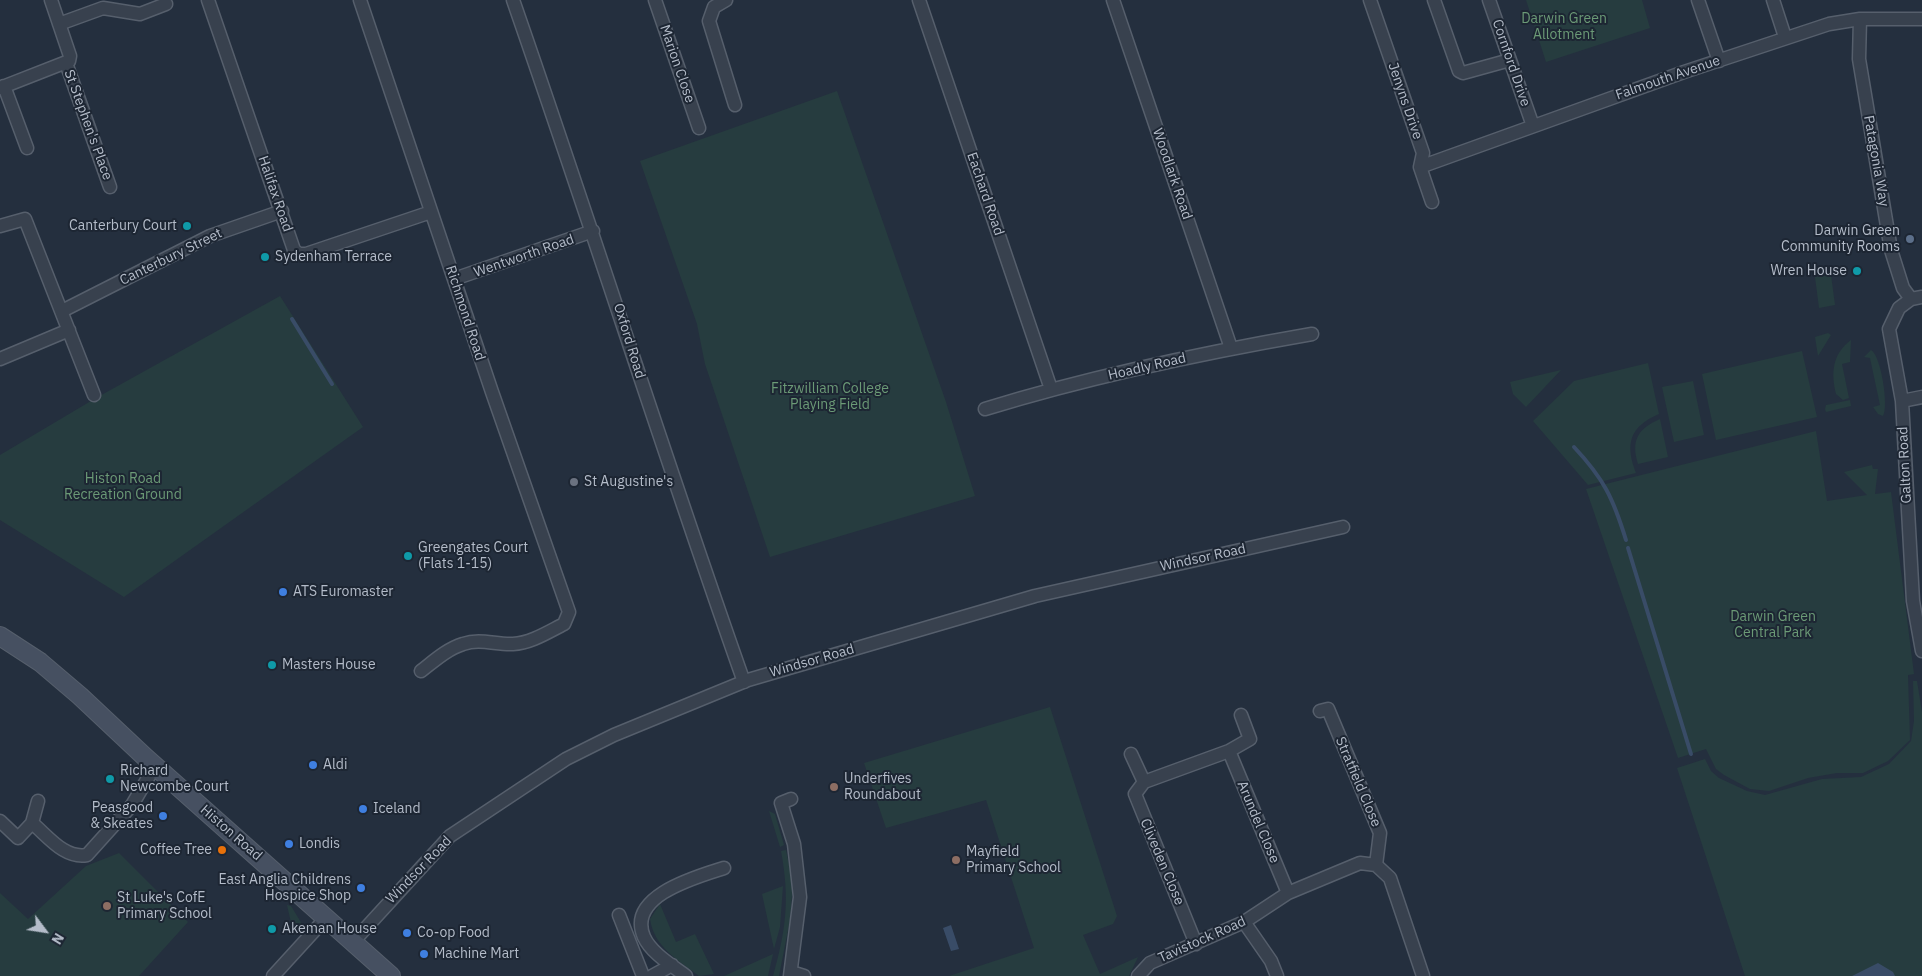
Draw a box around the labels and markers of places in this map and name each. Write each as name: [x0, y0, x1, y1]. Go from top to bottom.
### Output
place label: Canterbury Court: [69, 218, 177, 234]
marker: Canterbury Court: [181, 220, 193, 232]
place label: Darwin Green Community Rooms: [1781, 223, 1900, 256]
marker: Darwin Green Community Rooms: [1904, 233, 1916, 245]
place label: Sydenham Terrace: [275, 249, 392, 265]
marker: Sydenham Terrace: [259, 251, 271, 263]
place label: Wren House: [1770, 263, 1847, 279]
marker: Wren House: [1851, 265, 1863, 277]
place label: St Augustine's: [584, 474, 673, 490]
marker: St Augustine's: [568, 476, 580, 488]
place label: Greengates Court (Flats 1-15): [418, 540, 528, 572]
marker: Greengates Court (Flats 1-15): [402, 550, 414, 562]
place label: ATS Euromaster: [293, 584, 393, 600]
marker: ATS Euromaster: [277, 586, 289, 598]
place label: Masters House: [282, 657, 376, 673]
marker: Masters House: [266, 659, 278, 671]
place label: Aldi: [323, 757, 347, 773]
marker: Aldi: [307, 759, 319, 771]
place label: Richard Newcombe Court: [120, 763, 229, 796]
place label: Underfives Roundabout: [844, 771, 921, 804]
marker: Richard Newcombe Court: [104, 773, 116, 785]
marker: Underfives Roundabout: [828, 781, 840, 793]
place label: Peasgood & Skeates: [90, 800, 153, 832]
place label: Iceland: [373, 801, 421, 817]
marker: Iceland: [357, 803, 369, 815]
marker: Peasgood & Skeates: [157, 810, 169, 822]
place label: Londis: [299, 836, 340, 852]
marker: Londis: [283, 838, 295, 850]
place label: Coffee Tree: [140, 842, 212, 858]
marker: Coffee Tree: [216, 844, 228, 856]
place label: Mayfield Primary School: [966, 844, 1061, 876]
marker: Mayfield Primary School: [950, 854, 962, 866]
place label: East Anglia Childrens Hospice Shop: [218, 872, 351, 904]
marker: East Anglia Childrens Hospice Shop: [355, 882, 367, 894]
place label: St Luke's CofE Primary School: [117, 890, 212, 922]
marker: St Luke's CofE Primary School: [101, 900, 113, 912]
place label: Akeman House: [282, 921, 377, 937]
marker: Akeman House: [266, 923, 278, 935]
place label: Co-op Food: [417, 925, 490, 941]
marker: Co-op Food: [401, 927, 413, 939]
place label: Machine Mart: [434, 946, 519, 962]
marker: Machine Mart: [418, 948, 430, 960]

